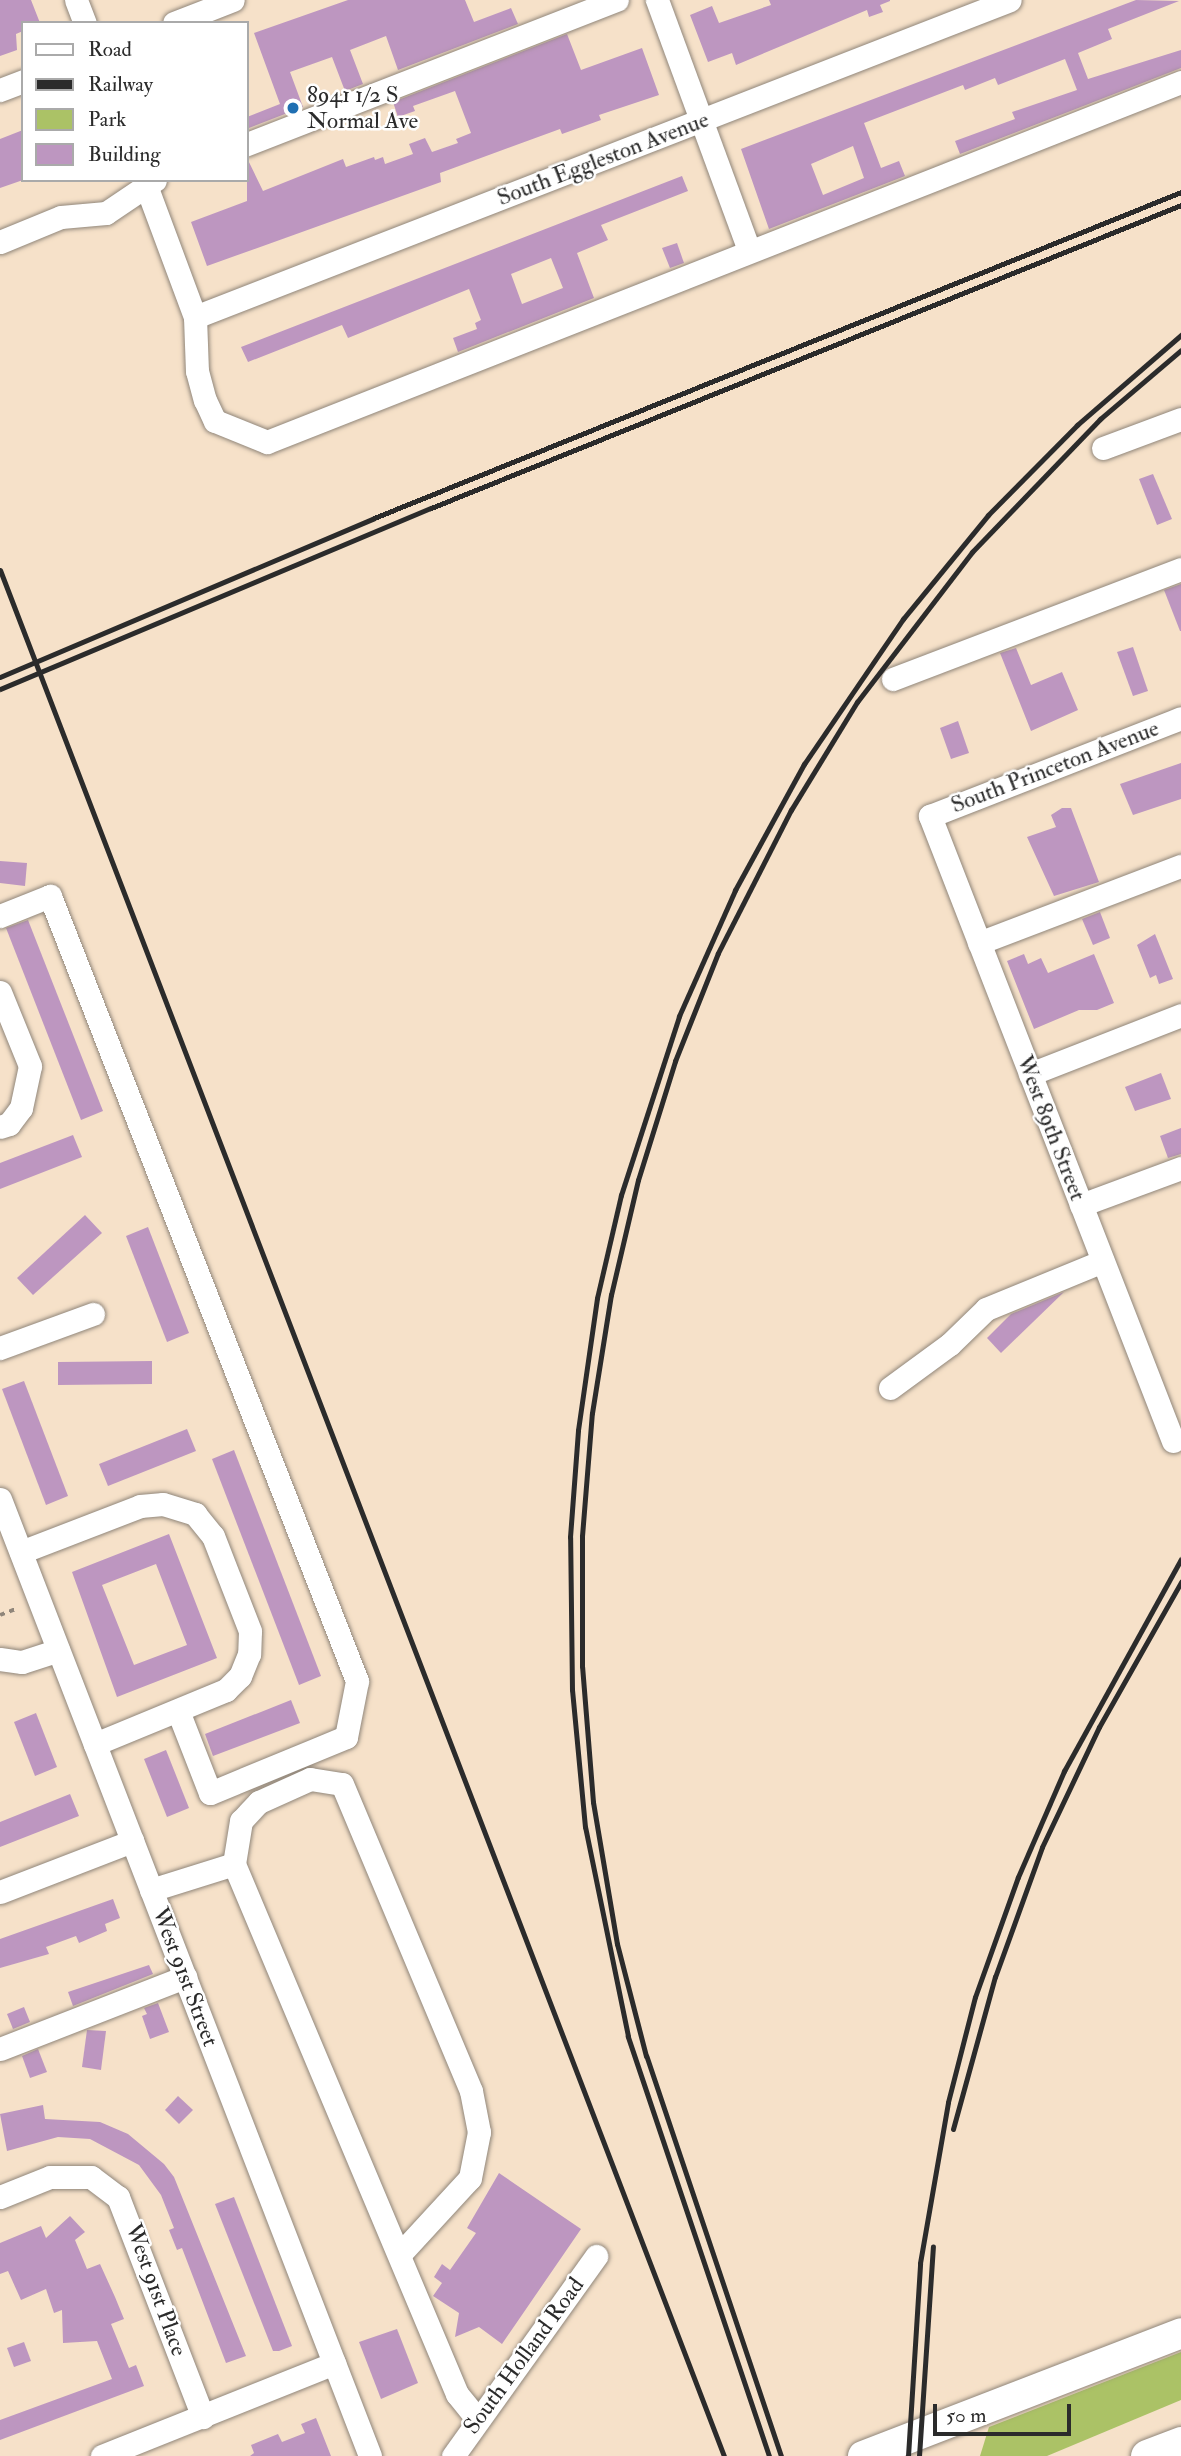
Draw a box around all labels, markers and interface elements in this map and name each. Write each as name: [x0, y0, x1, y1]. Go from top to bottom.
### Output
legend: [21, 21, 248, 182]
text: Road: [88, 36, 132, 63]
text: Railway: [88, 71, 153, 98]
place label: 8941 1/2 S Normal Ave: [307, 81, 418, 135]
marker: 8941 1/2 S Normal Ave: [285, 100, 301, 116]
text: Park: [88, 106, 126, 133]
street label: South Eggleston Avenue: [493, 106, 713, 212]
text: Building: [88, 141, 161, 168]
street label: South Princeton Avenue: [947, 715, 1163, 819]
street label: West 89th Street: [1011, 1051, 1091, 1205]
street label: West 91st Street: [146, 1904, 224, 2050]
street label: West 91st Place: [119, 2220, 193, 2360]
street label: South Holland Road: [458, 2272, 590, 2440]
scale bar: [936, 2390, 1074, 2434]
text: 50 m: [946, 2402, 987, 2429]

